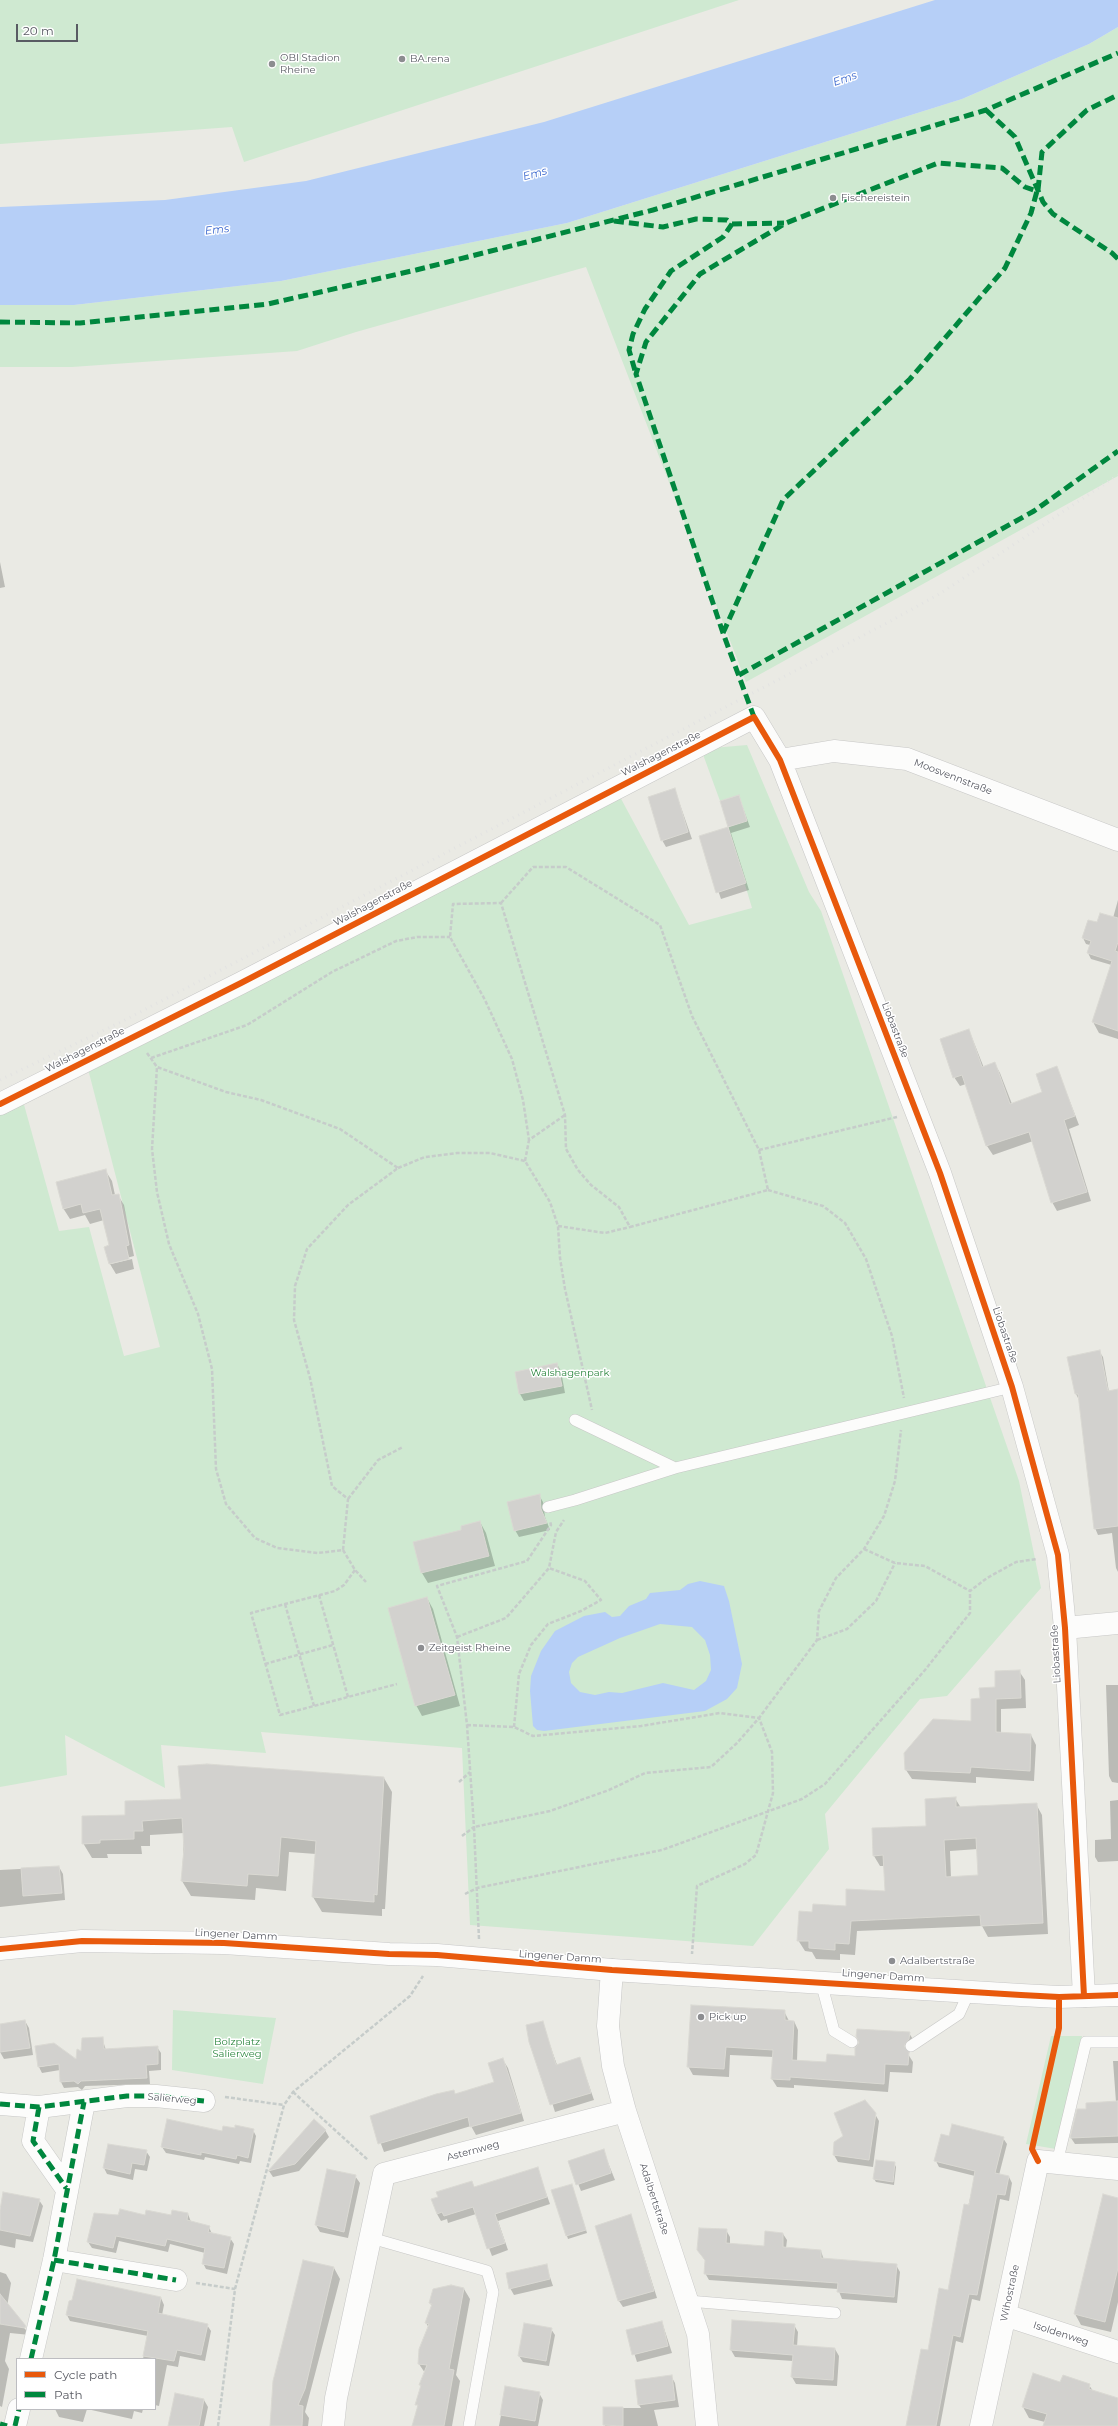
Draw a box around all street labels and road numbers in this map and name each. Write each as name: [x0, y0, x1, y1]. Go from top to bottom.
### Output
street label: Walshagenstraße: [619, 729, 703, 779]
street label: Moosvennstraße: [912, 757, 994, 797]
street label: Walshagenstraße: [332, 877, 414, 929]
street label: Liobastraße: [879, 1000, 911, 1060]
street label: Walshagenstraße: [43, 1025, 127, 1075]
street label: Liobastraße: [990, 1305, 1020, 1365]
street label: Liobastraße: [1048, 1624, 1064, 1684]
street label: Lingener Damm: [194, 1927, 278, 1943]
street label: Lingener Damm: [518, 1948, 602, 1966]
street label: Lingener Damm: [841, 1967, 925, 1985]
street label: Salierweg: [147, 2091, 197, 2107]
street label: Asternweg: [445, 2138, 501, 2164]
street label: Adalbertstraße: [637, 2162, 671, 2236]
street label: Wihostraße: [998, 2263, 1022, 2323]
street label: Isoldenweg: [1032, 2319, 1090, 2349]

